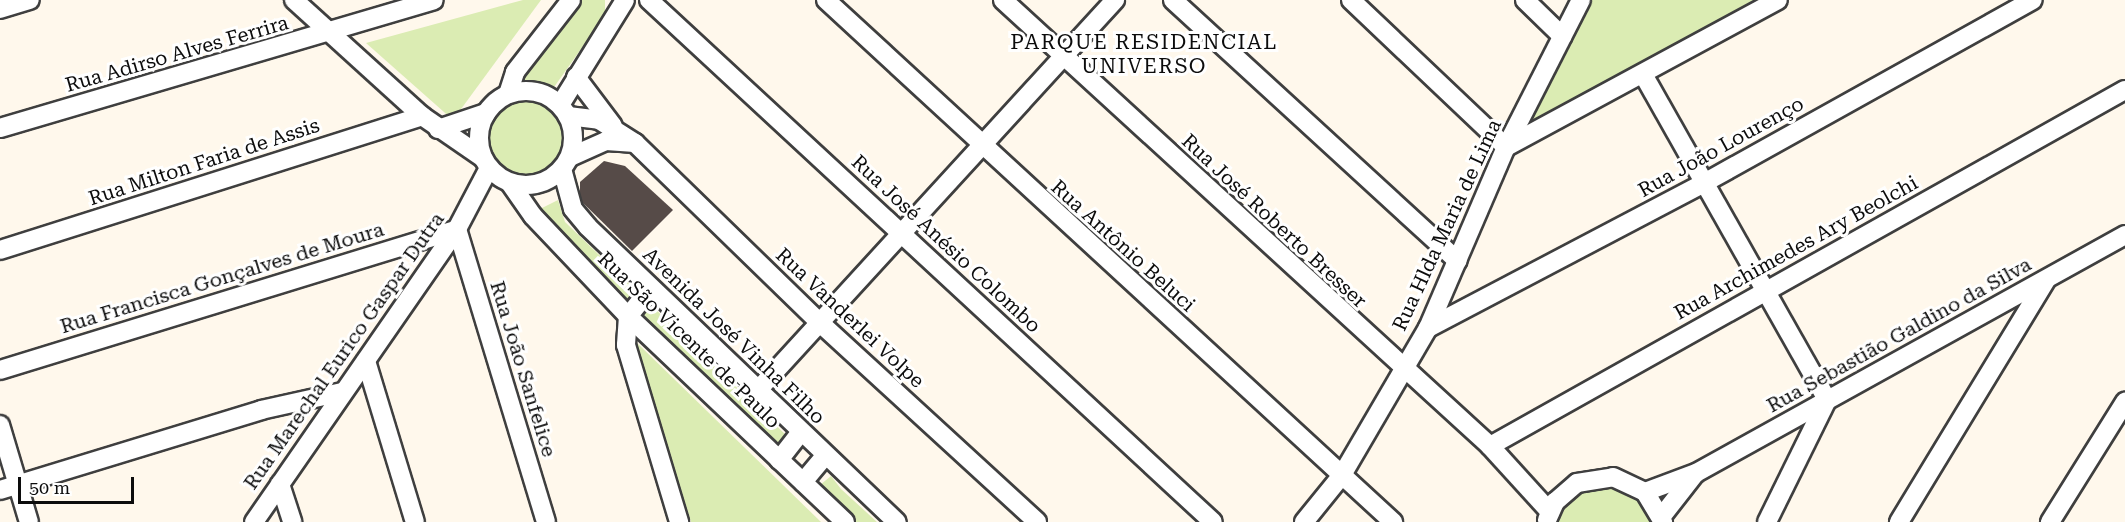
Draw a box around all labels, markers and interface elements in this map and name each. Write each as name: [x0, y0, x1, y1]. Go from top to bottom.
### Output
street label: Rua Adirso Alves Ferrira: [63, 11, 291, 97]
district label: PARQUE RESIDENCIAL UNIVERSO: [1010, 29, 1278, 79]
street label: Rua João Lourenço: [1634, 92, 1808, 202]
street label: Rua Milton Faria de Assis: [86, 113, 322, 211]
street label: Rua Hlda Maria de Lima: [1387, 116, 1507, 334]
street label: Rua José Roberto Bresser: [1177, 129, 1371, 313]
street label: Rua José Anésio Colombo: [846, 150, 1046, 338]
street label: Rua Archimedes Ary Beolchi: [1670, 171, 1922, 325]
street label: Rua Antônio Beluci: [1046, 175, 1200, 317]
street label: Rua Marechal Eurico Gaspar Dutra: [239, 208, 449, 494]
street label: Rua Francisca Gonçalves de Moura: [57, 217, 387, 339]
street label: Avenida José Vinha Filho: [638, 243, 830, 429]
street label: Rua Vanderlei Volpe: [771, 243, 929, 393]
street label: Rua São Vicente de Paulo: [593, 247, 785, 433]
street label: Rua Sebastião Galdino da Silva: [1763, 252, 2035, 418]
street label: Rua João Sanfelice: [485, 278, 561, 460]
scale bar: [21, 465, 136, 503]
text: 50 m: [29, 477, 70, 498]

